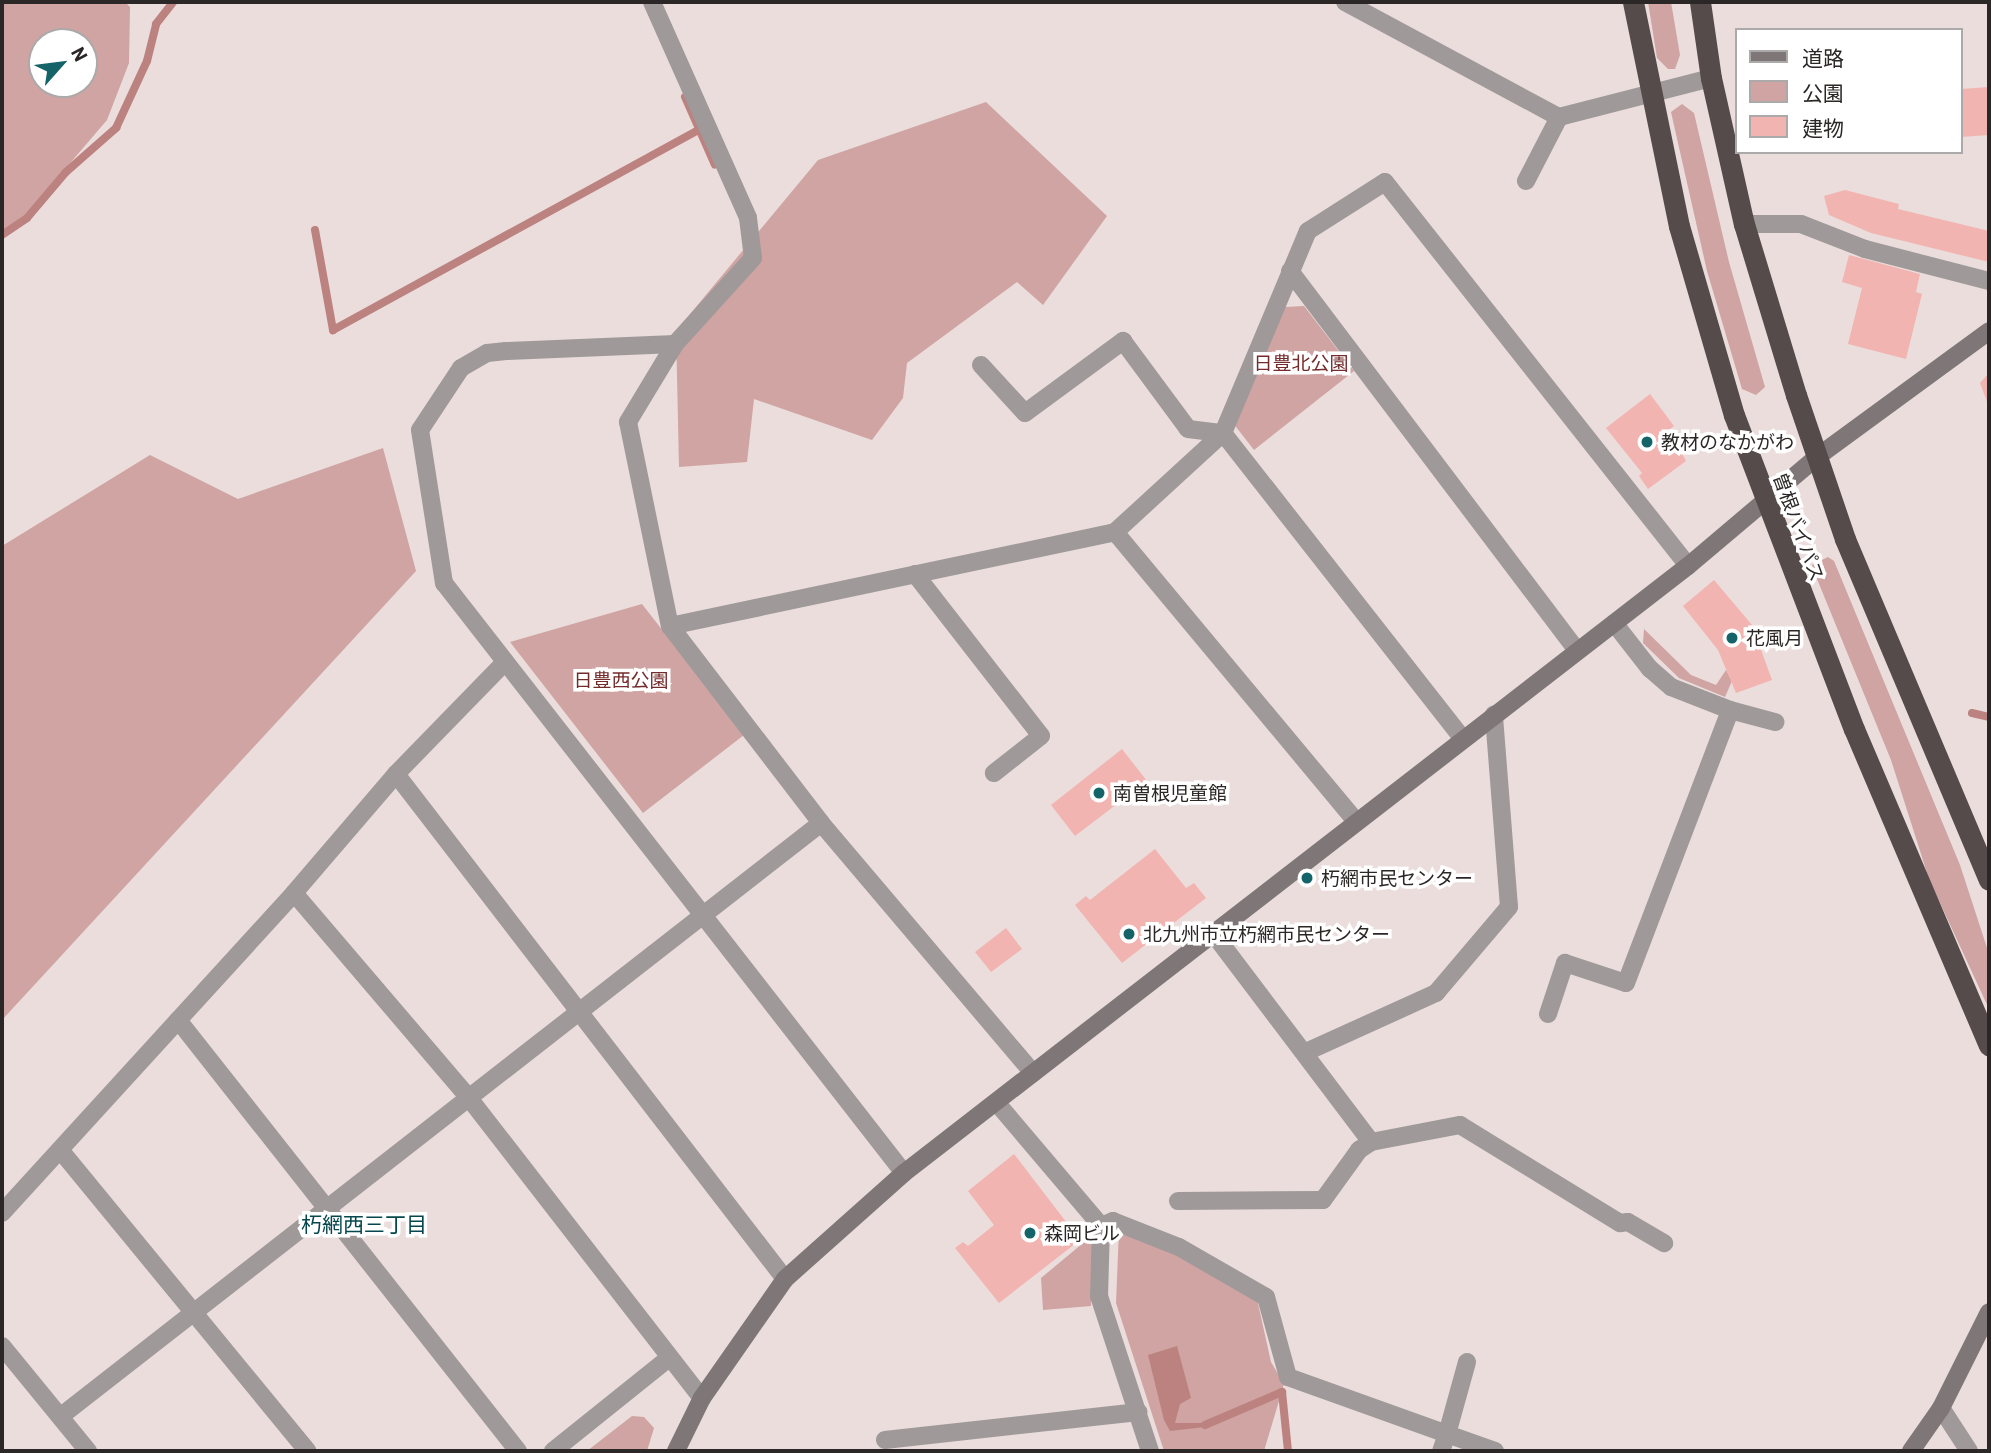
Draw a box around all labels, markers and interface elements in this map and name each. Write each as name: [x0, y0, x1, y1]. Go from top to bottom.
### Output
north arrow: [28, 28, 98, 98]
legend: [1736, 28, 1963, 154]
text: N: [67, 43, 93, 65]
text: 道路: [1802, 45, 1844, 70]
text: 公園: [1802, 80, 1844, 105]
text: 建物: [1802, 115, 1844, 140]
park label: 日豊北公園: [1254, 352, 1348, 374]
place label: 教材のなかがわ: [1661, 431, 1794, 453]
marker: 教材のなかがわ: [1639, 434, 1655, 450]
street label: 曽根バイパス: [1769, 470, 1829, 584]
place label: 花風月: [1746, 627, 1803, 649]
marker: 花風月: [1724, 630, 1740, 646]
park label: 日豊西公園: [574, 669, 668, 691]
place label: 南曽根児童館: [1113, 782, 1227, 804]
marker: 南曽根児童館: [1091, 785, 1107, 801]
place label: 朽網市民センター: [1321, 867, 1473, 889]
marker: 朽網市民センター: [1299, 870, 1315, 886]
place label: 北九州市立朽網市民センター: [1143, 923, 1390, 945]
marker: 北九州市立朽網市民センター: [1121, 926, 1137, 942]
district label: 朽網西三丁目: [301, 1211, 427, 1237]
place label: 森岡ビル: [1044, 1222, 1120, 1244]
marker: 森岡ビル: [1022, 1225, 1038, 1241]

